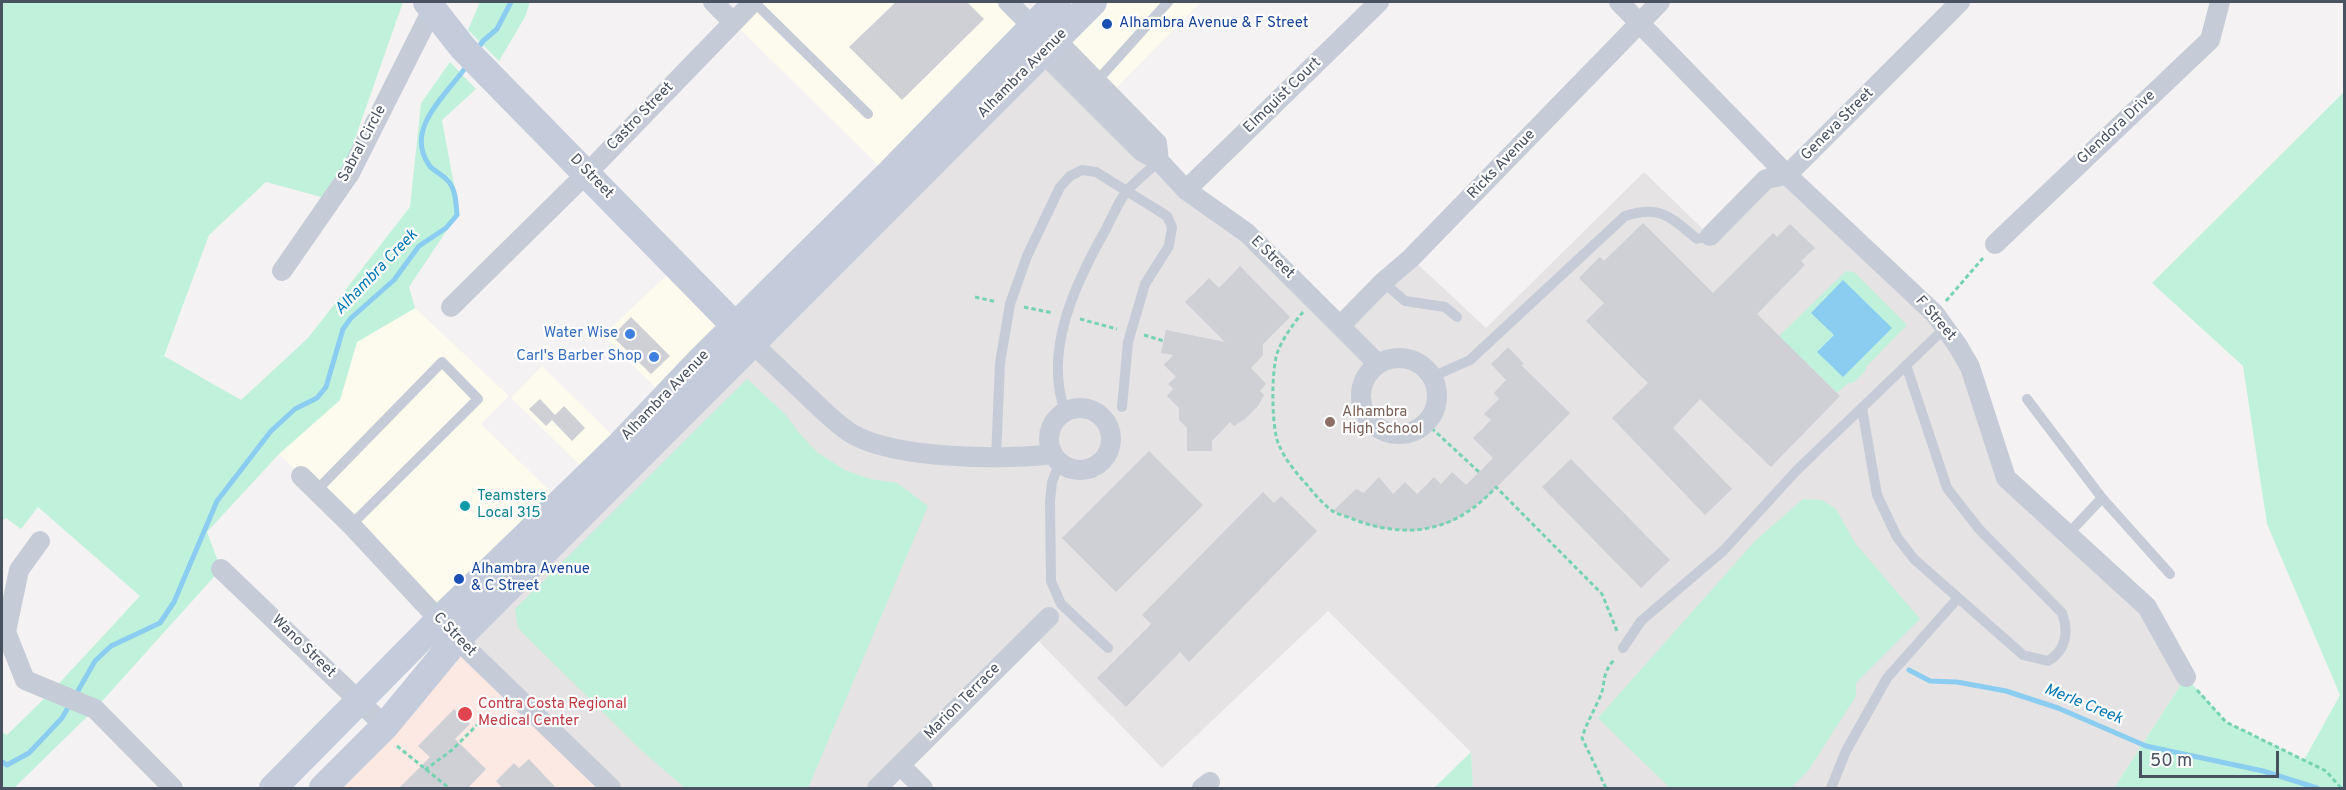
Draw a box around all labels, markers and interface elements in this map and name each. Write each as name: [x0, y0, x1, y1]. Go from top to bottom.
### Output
place label: Alhambra Avenue & F Street: [1119, 15, 1308, 33]
marker: Alhambra Avenue & F Street: [1100, 17, 1114, 31]
street label: Alhambra Avenue: [975, 26, 1071, 122]
street label: Elmquist Court: [1240, 54, 1326, 138]
street label: Castro Street: [604, 79, 678, 155]
street label: Geneva Street: [1798, 85, 1878, 165]
street label: Glendora Drive: [2074, 87, 2160, 169]
street label: Sabral Circle: [335, 102, 391, 186]
street label: Ricks Avenue: [1464, 127, 1540, 203]
street label: D Street: [565, 151, 617, 203]
water label: Alhambra Creek: [332, 226, 422, 320]
street label: E Street: [1246, 233, 1298, 283]
street label: F Street: [1911, 293, 1959, 345]
place label: Water Wise: [544, 325, 618, 343]
marker: Water Wise: [623, 327, 637, 341]
street label: Alhambra Avenue: [618, 347, 714, 445]
place label: Carl's Barber Shop: [516, 348, 642, 366]
marker: Carl's Barber Shop: [647, 350, 661, 364]
place label: Alhambra High School: [1342, 404, 1423, 439]
marker: Alhambra High School: [1323, 415, 1337, 429]
place label: Teamsters Local 315: [477, 488, 547, 523]
marker: Teamsters Local 315: [458, 499, 472, 513]
place label: Alhambra Avenue & C Street: [471, 561, 590, 596]
marker: Alhambra Avenue & C Street: [452, 572, 466, 586]
street label: C Street: [429, 609, 479, 661]
street label: Wano Street: [267, 612, 339, 682]
street label: Marion Terrace: [921, 660, 1005, 744]
water label: Merle Creek: [2041, 681, 2125, 729]
place label: Contra Costa Regional Medical Center: [478, 696, 627, 731]
marker: Contra Costa Regional Medical Center: [456, 705, 474, 723]
scale bar: [2142, 739, 2282, 777]
text: 50 m: [2150, 750, 2192, 773]

